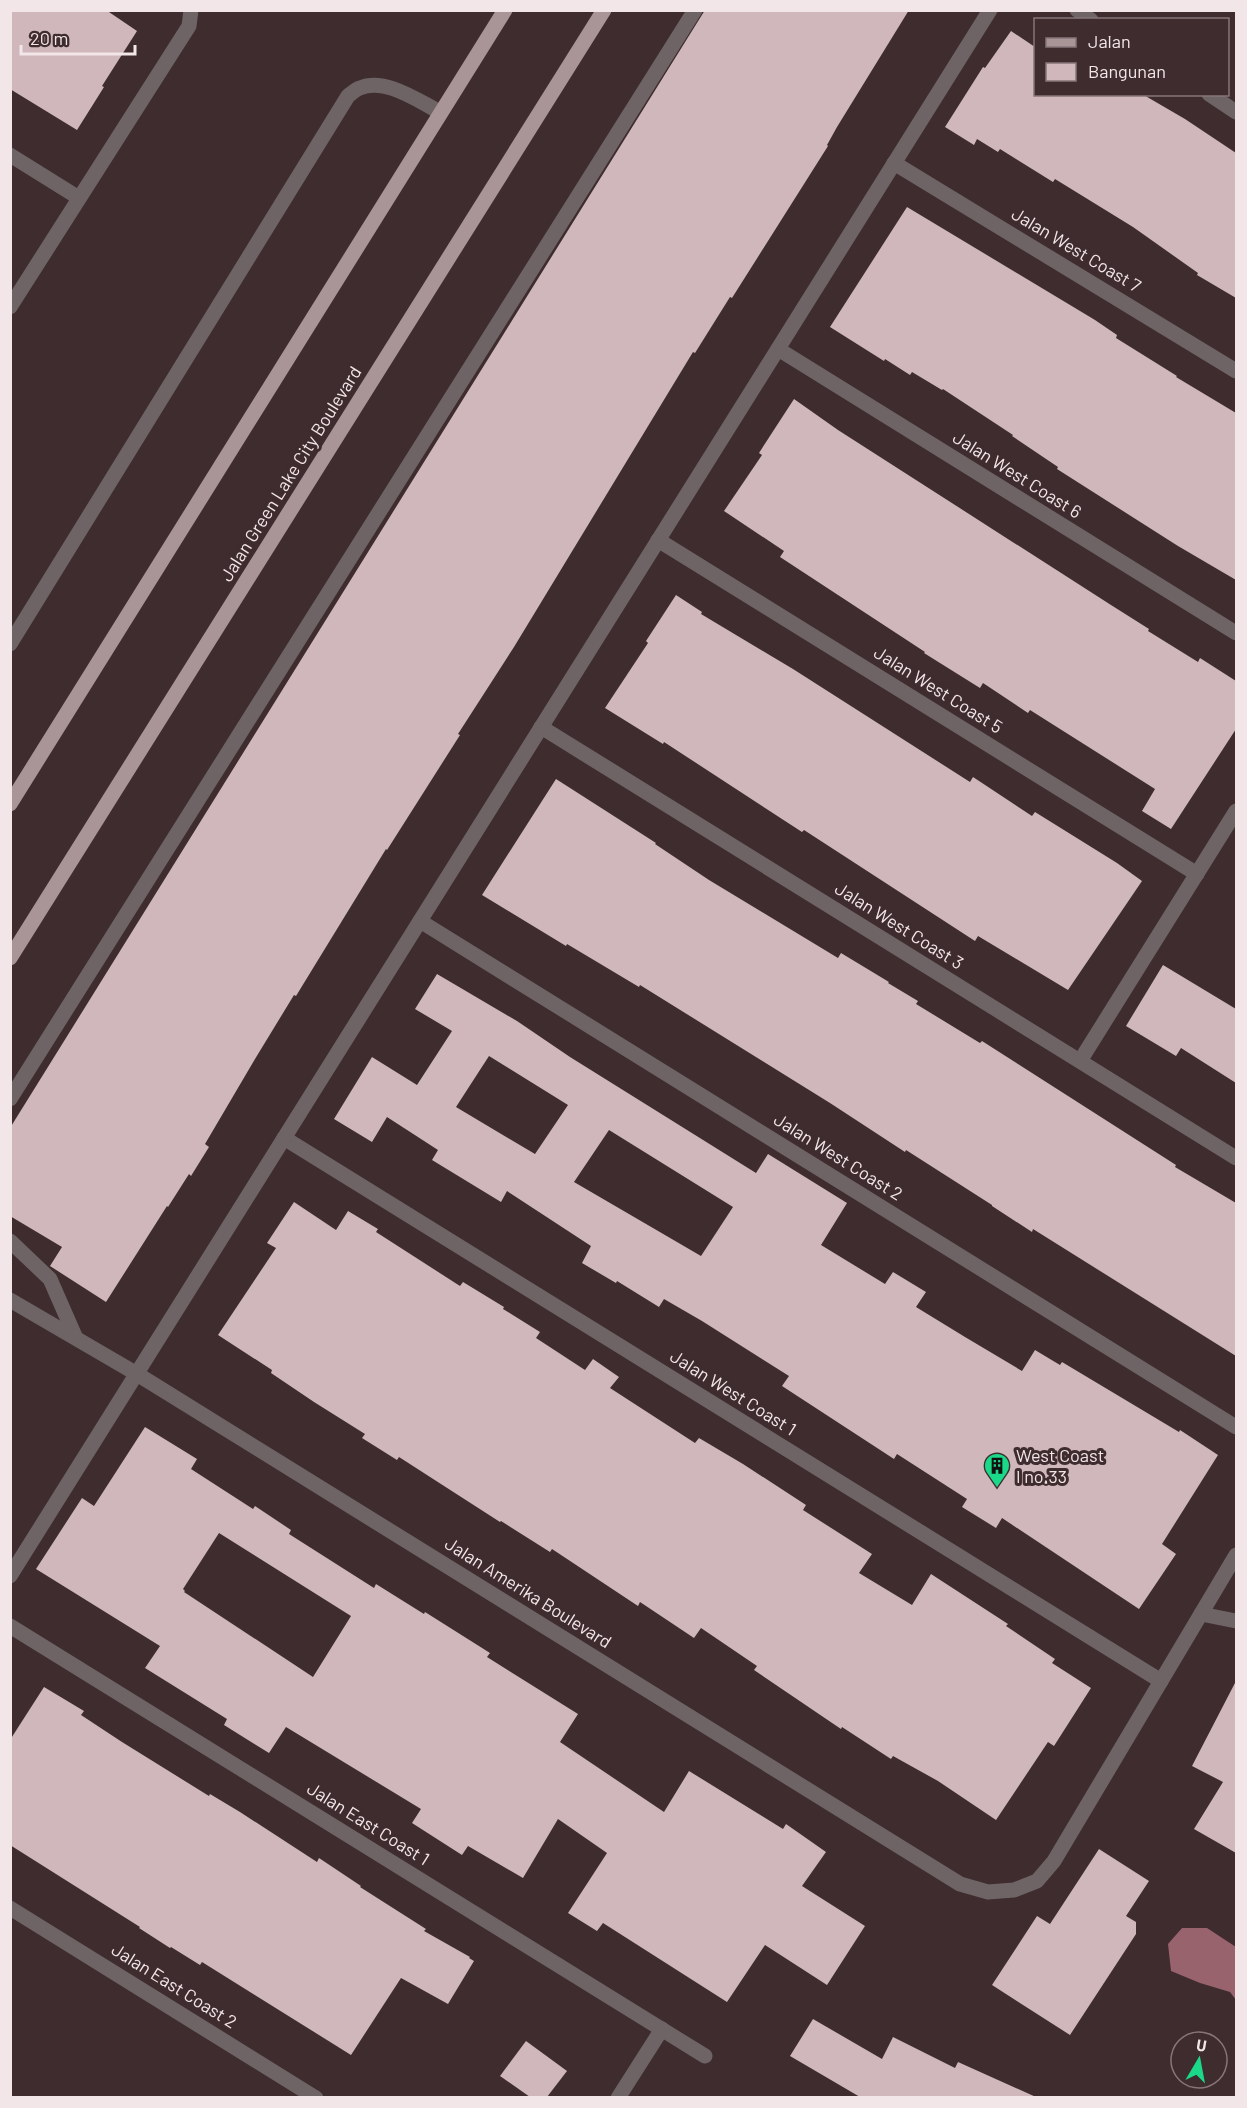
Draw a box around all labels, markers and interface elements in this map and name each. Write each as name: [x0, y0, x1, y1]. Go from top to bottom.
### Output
scale bar: [21, 18, 135, 56]
legend: [1034, 18, 1229, 96]
text: 20 m: [30, 27, 68, 49]
text: Jalan: [1088, 30, 1131, 52]
text: Bangunan: [1088, 60, 1166, 82]
street label: Jalan West Coast 7: [1008, 202, 1145, 297]
street label: Jalan Green Lake City Boulevard: [215, 362, 366, 585]
street label: Jalan West Coast 6: [949, 426, 1086, 523]
street label: Jalan West Coast 5: [870, 641, 1007, 738]
street label: Jalan West Coast 3: [831, 877, 968, 974]
street label: Jalan West Coast 2: [770, 1108, 907, 1205]
street label: Jalan West Coast 1: [666, 1345, 801, 1440]
place label: West Coast I no.33: [1016, 1444, 1104, 1487]
building icon: West Coast I no.33: [982, 1451, 1012, 1489]
street label: Jalan Amerika Boulevard: [441, 1532, 616, 1652]
street label: Jalan East Coast 1: [303, 1777, 434, 1870]
street label: Jalan East Coast 2: [108, 1938, 241, 2032]
north arrow: [1169, 2030, 1229, 2090]
text: U: [1195, 2035, 1208, 2055]

